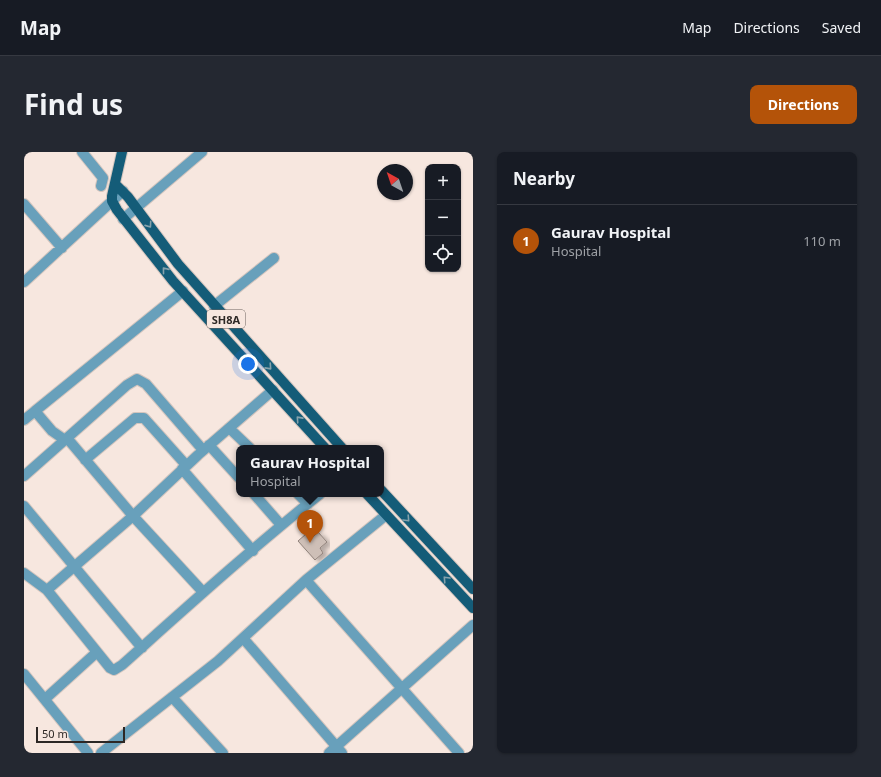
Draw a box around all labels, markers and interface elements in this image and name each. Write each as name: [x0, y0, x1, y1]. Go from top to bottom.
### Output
text: Map: [20, 15, 61, 41]
text: Map: [682, 18, 711, 37]
text: Directions: [733, 18, 800, 37]
text: Saved: [822, 18, 861, 37]
text: Find us: [24, 85, 123, 123]
button: Directions: [750, 85, 857, 124]
north arrow: [377, 164, 413, 200]
map controls: [425, 164, 461, 272]
button: +: [425, 164, 461, 200]
text: Nearby: [513, 167, 575, 190]
button: −: [425, 200, 461, 236]
one-way arrow: [144, 221, 151, 228]
text: Gaurav Hospital: [551, 222, 671, 242]
text: 1: [522, 232, 530, 250]
text: 110 m: [803, 232, 841, 250]
button: locate: [425, 236, 461, 272]
text: Hospital: [551, 242, 601, 260]
one-way arrow: [163, 268, 170, 275]
road number: SH8A: [207, 310, 245, 328]
your location: [238, 354, 258, 374]
one-way arrow: [264, 362, 271, 370]
one-way arrow: [296, 416, 304, 424]
popup: [236, 445, 384, 497]
text: Gaurav Hospital: [250, 452, 370, 472]
text: Hospital: [250, 472, 301, 490]
pin: 1: [297, 510, 323, 543]
one-way arrow: [403, 514, 410, 522]
one-way arrow: [444, 577, 451, 584]
scale bar: [36, 725, 125, 744]
text: 50 m: [42, 726, 68, 741]

